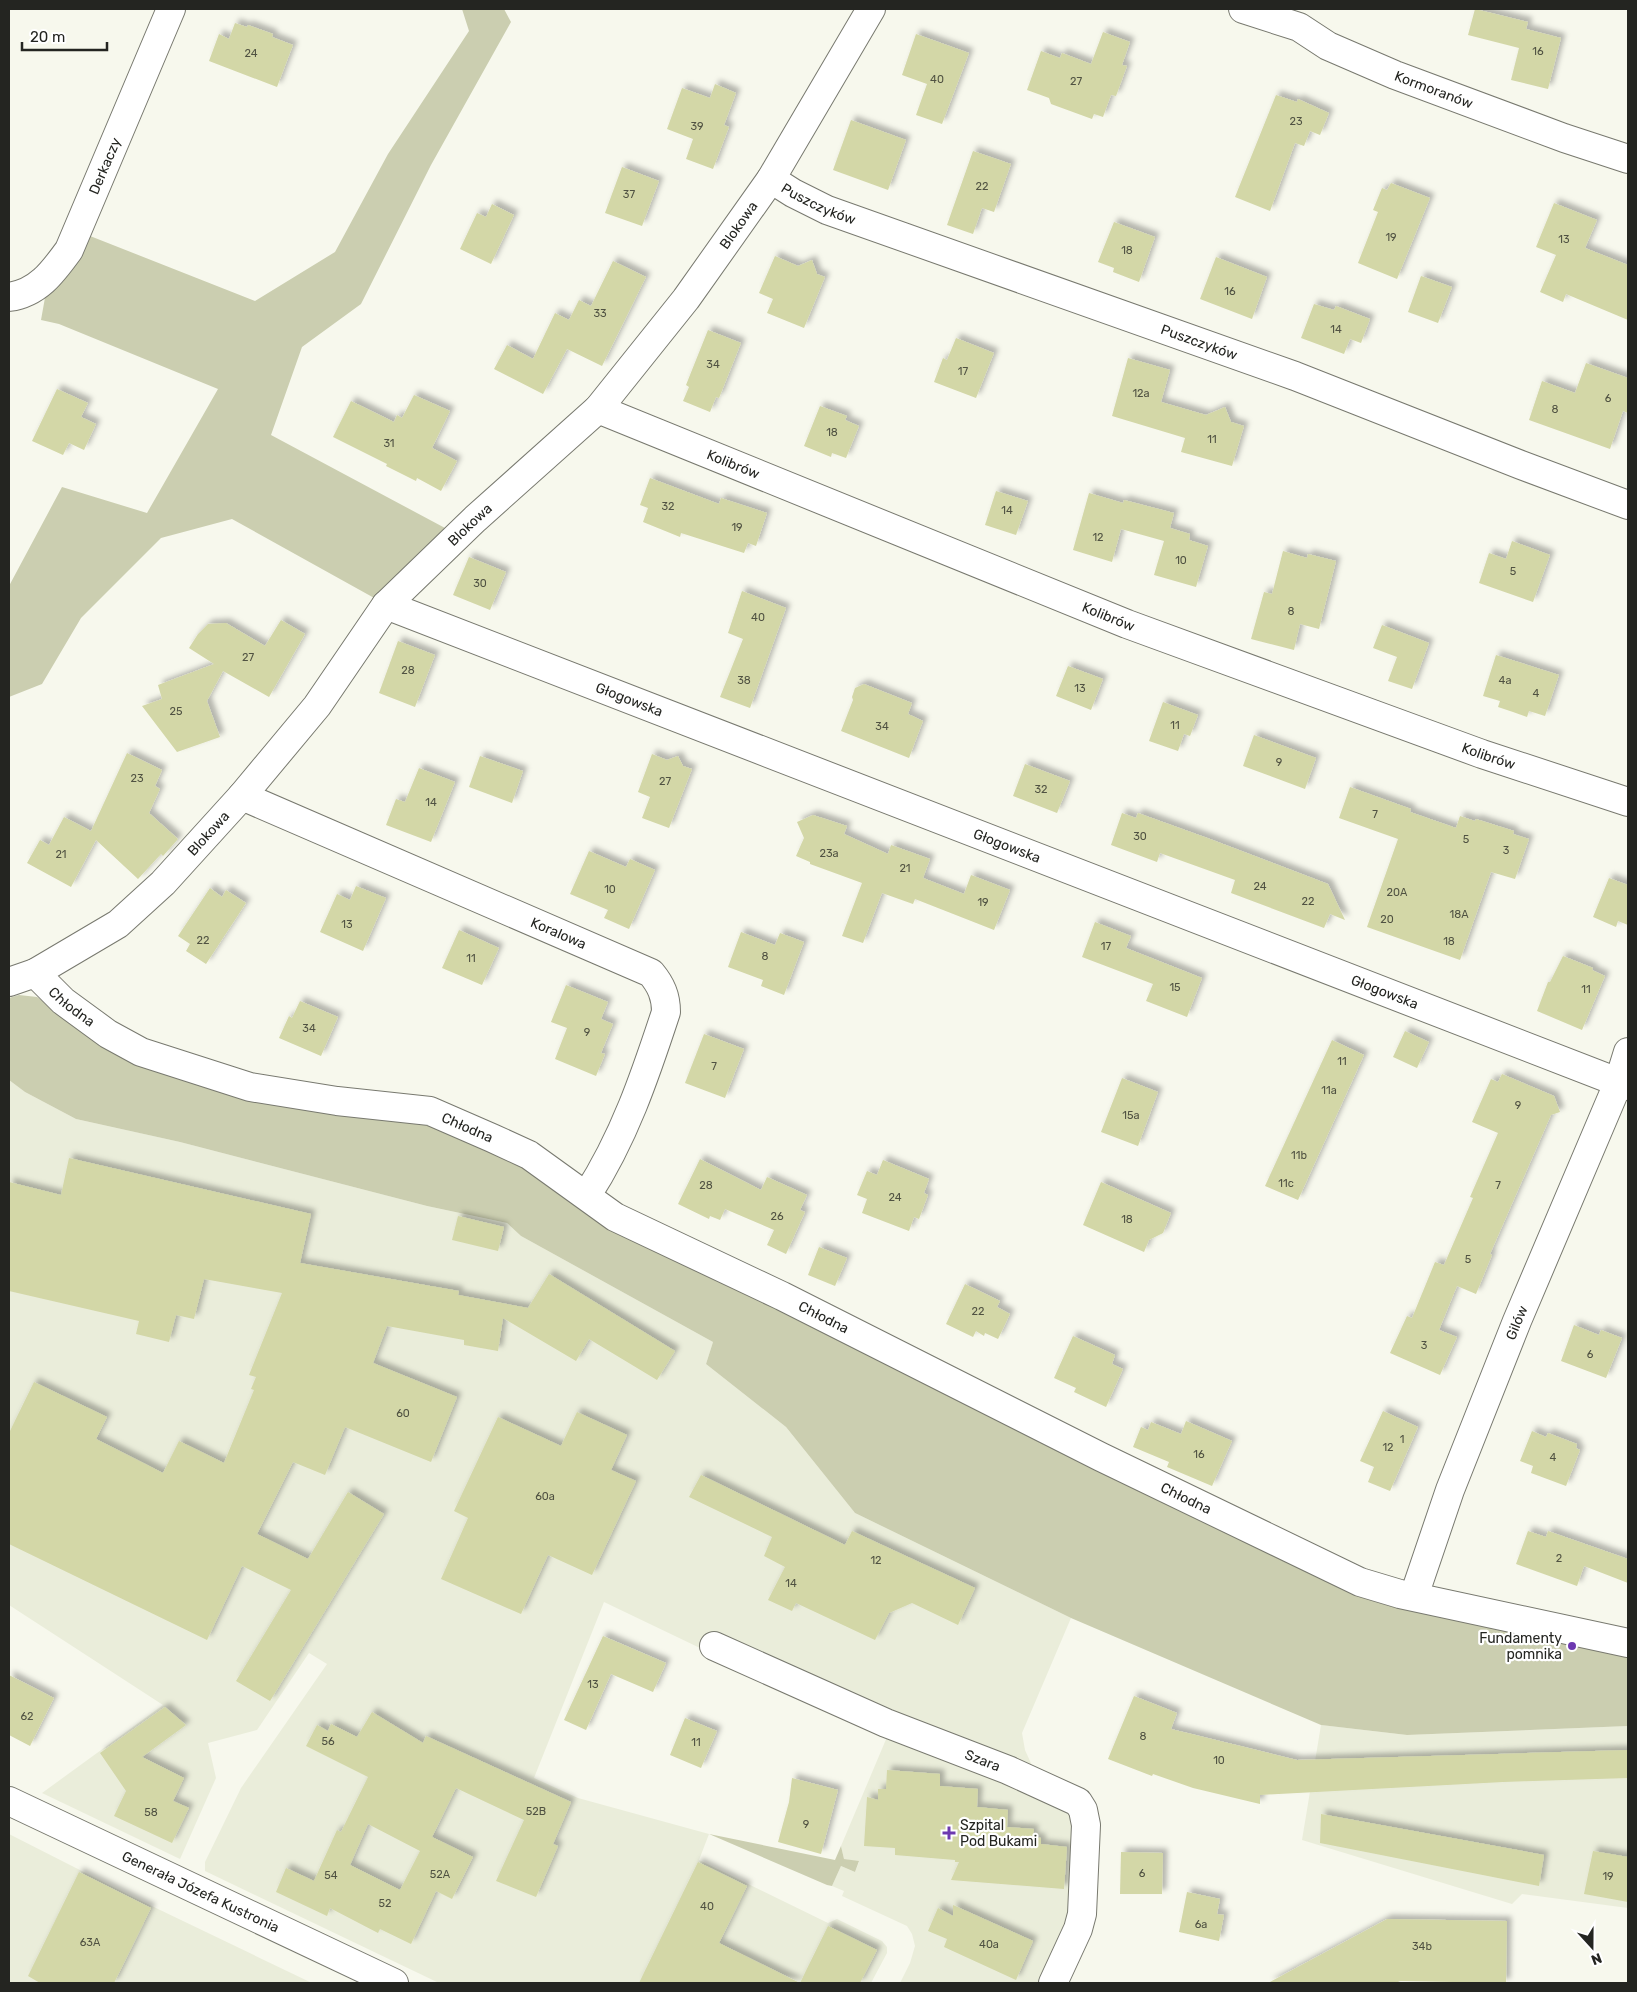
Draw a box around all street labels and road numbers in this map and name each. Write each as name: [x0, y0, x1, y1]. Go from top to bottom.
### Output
street label: Kormoranów: [1392, 68, 1475, 112]
street label: Derkaczy: [85, 135, 125, 197]
street label: Puszczyków: [778, 180, 858, 229]
street label: Blokowa: [716, 198, 761, 252]
street label: Puszczyków: [1158, 321, 1240, 364]
street label: Kolibrów: [704, 446, 762, 483]
street label: Blokowa: [445, 500, 496, 550]
street label: Kolibrów: [1079, 599, 1137, 635]
street label: Głogowska: [593, 679, 665, 720]
street label: Kolibrów: [1459, 739, 1517, 773]
street label: Blokowa: [184, 808, 233, 859]
street label: Głogowska: [971, 825, 1043, 867]
street label: Koralowa: [528, 914, 589, 953]
street label: Głogowska: [1349, 972, 1421, 1013]
street label: Chłodna: [45, 983, 98, 1030]
street label: Chłodna: [439, 1109, 496, 1146]
street label: Chłodna: [795, 1298, 852, 1337]
street label: Gilów: [1502, 1303, 1532, 1342]
street label: Chłodna: [1158, 1479, 1214, 1518]
street label: Szara: [962, 1746, 1003, 1775]
street label: Generała Józefa Kustronia: [119, 1848, 282, 1936]

